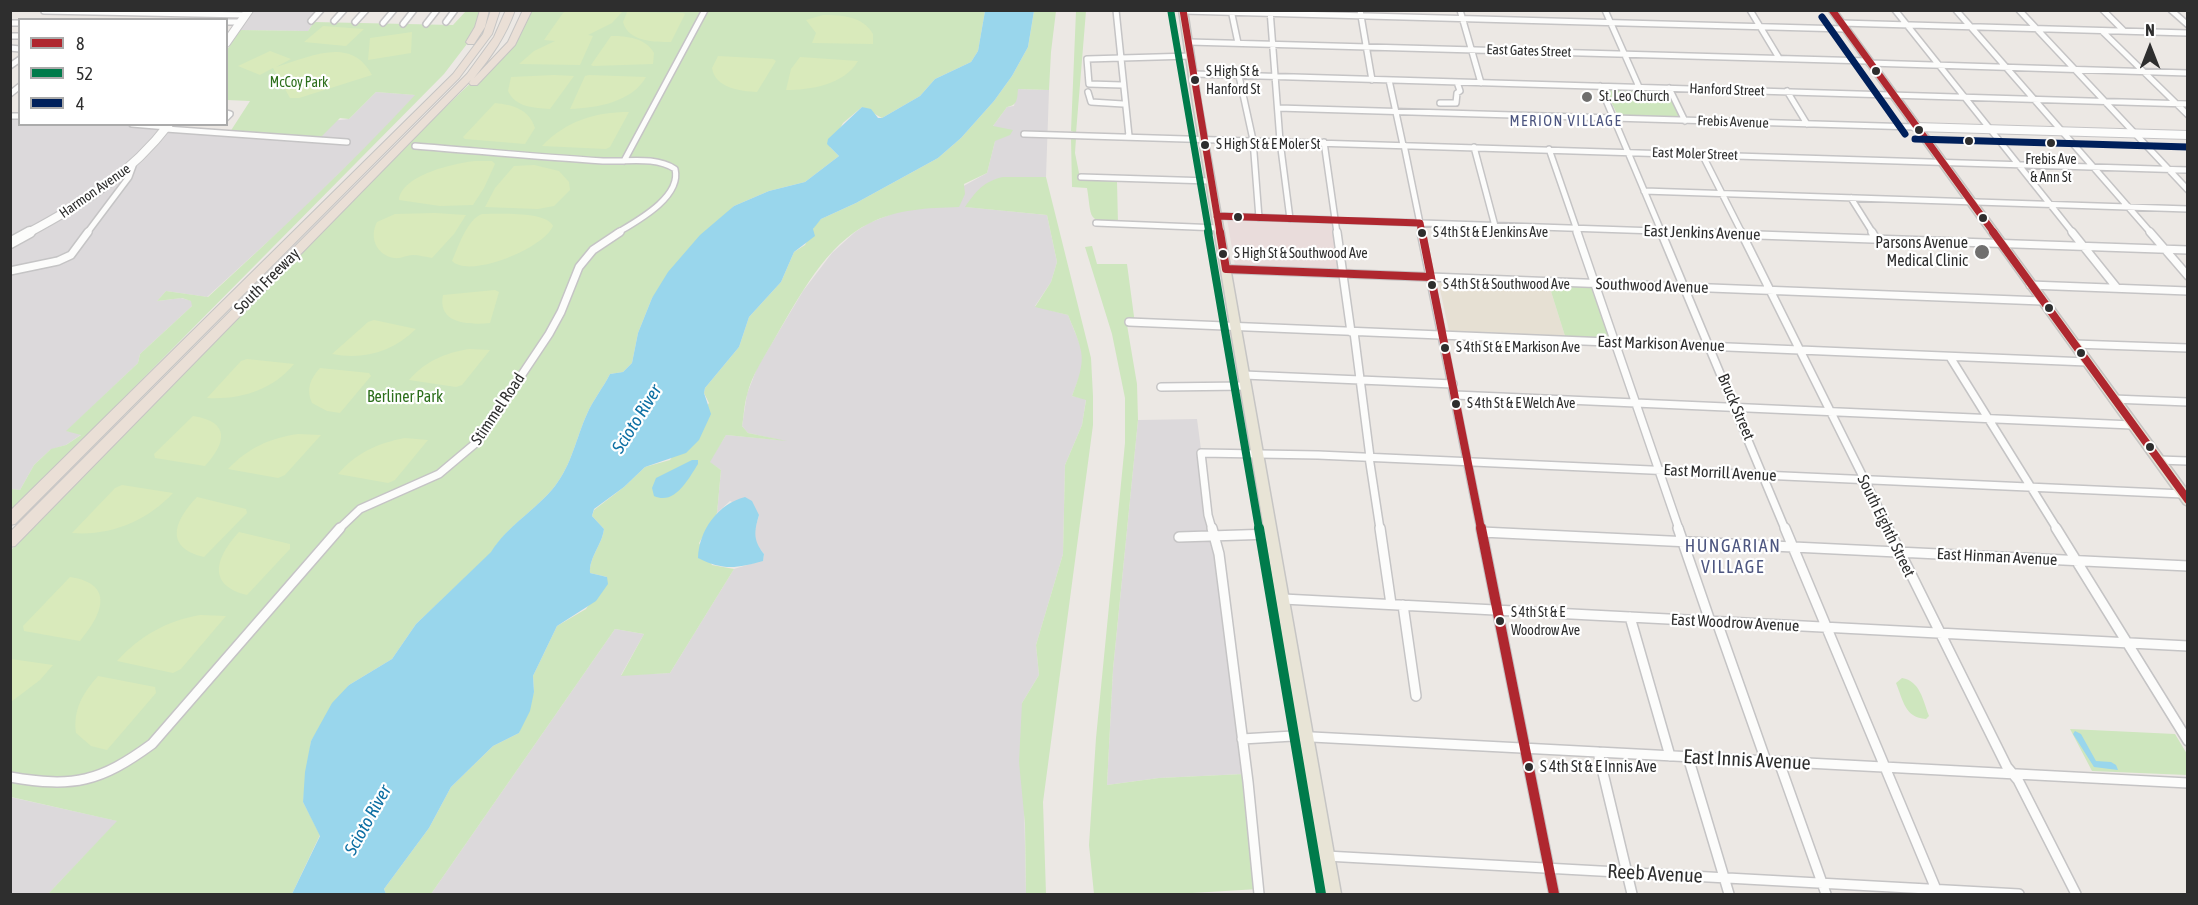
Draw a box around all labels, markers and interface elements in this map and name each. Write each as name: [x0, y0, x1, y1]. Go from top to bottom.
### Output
legend: [18, 18, 228, 126]
north arrow: [2120, 18, 2180, 78]
text: N: [2145, 21, 2155, 39]
text: 8: [76, 33, 84, 54]
street label: East Gates Street: [1486, 41, 1572, 61]
text: 52: [76, 63, 93, 84]
place label: S High St & Hanford St: [1206, 64, 1260, 96]
unlabelled marker: [1870, 65, 1882, 77]
marker: S High St & Hanford St: [1189, 74, 1201, 86]
park label: McCoy Park: [270, 75, 328, 91]
street label: Hanford Street: [1689, 80, 1765, 100]
place label: St. Leo Church: [1599, 89, 1669, 105]
marker: St. Leo Church: [1580, 90, 1594, 104]
text: 4: [76, 93, 84, 114]
district label: MERION VILLAGE: [1510, 112, 1622, 130]
street label: Frebis Avenue: [1697, 112, 1769, 132]
unlabelled marker: [1913, 124, 1925, 136]
unlabelled marker: [1963, 135, 1975, 147]
place label: S High St & E Moler St: [1216, 137, 1321, 153]
marker: Frebis Ave & Ann St: [2045, 137, 2057, 149]
marker: S High St & E Moler St: [1199, 139, 1211, 151]
street label: East Moler Street: [1652, 144, 1738, 164]
place label: Frebis Ave & Ann St: [2025, 152, 2077, 184]
street label: Harmon Avenue: [56, 160, 134, 222]
unlabelled marker: [1232, 211, 1244, 223]
unlabelled marker: [1977, 212, 1989, 224]
street label: East Jenkins Avenue: [1643, 221, 1761, 245]
place label: S 4th St & E Jenkins Ave: [1433, 225, 1548, 241]
marker: S 4th St & E Jenkins Ave: [1416, 227, 1428, 239]
place label: Parsons Avenue Medical Clinic: [1875, 233, 1968, 271]
marker: Parsons Avenue Medical Clinic: [1973, 243, 1991, 261]
street label: South Freeway: [230, 244, 304, 318]
place label: S High St & Southwood Ave: [1234, 246, 1368, 262]
marker: S High St & Southwood Ave: [1217, 248, 1229, 260]
street label: Southwood Avenue: [1595, 274, 1709, 298]
place label: S 4th St & Southwood Ave: [1443, 277, 1570, 293]
marker: S 4th St & Southwood Ave: [1426, 279, 1438, 291]
unlabelled marker: [2043, 302, 2055, 314]
street label: East Markison Avenue: [1597, 332, 1725, 356]
place label: S 4th St & E Markison Ave: [1456, 340, 1580, 356]
marker: S 4th St & E Markison Ave: [1439, 342, 1451, 354]
unlabelled marker: [2075, 347, 2087, 359]
street label: Stimmel Road: [467, 370, 529, 448]
street label: Bruck Street: [1713, 371, 1759, 443]
water label: Scioto River: [608, 381, 666, 457]
park label: Berliner Park: [367, 387, 443, 407]
place label: S 4th St & E Welch Ave: [1467, 396, 1575, 412]
marker: S 4th St & E Welch Ave: [1450, 398, 1462, 410]
unlabelled marker: [2144, 441, 2156, 453]
street label: East Morrill Avenue: [1663, 460, 1777, 486]
street label: South Eighth Street: [1853, 472, 1919, 580]
district label: HUNGARIAN VILLAGE: [1685, 535, 1781, 578]
street label: East Hinman Avenue: [1936, 544, 2058, 570]
place label: S 4th St & E Woodrow Ave: [1511, 605, 1580, 638]
street label: East Woodrow Avenue: [1670, 610, 1800, 636]
marker: S 4th St & E Woodrow Ave: [1494, 615, 1506, 627]
street label: East Innis Avenue: [1683, 745, 1811, 775]
place label: S 4th St & E Innis Ave: [1540, 757, 1657, 777]
marker: S 4th St & E Innis Ave: [1523, 761, 1535, 773]
water label: Scioto River: [340, 781, 396, 859]
street label: Reeb Avenue: [1607, 860, 1703, 888]

